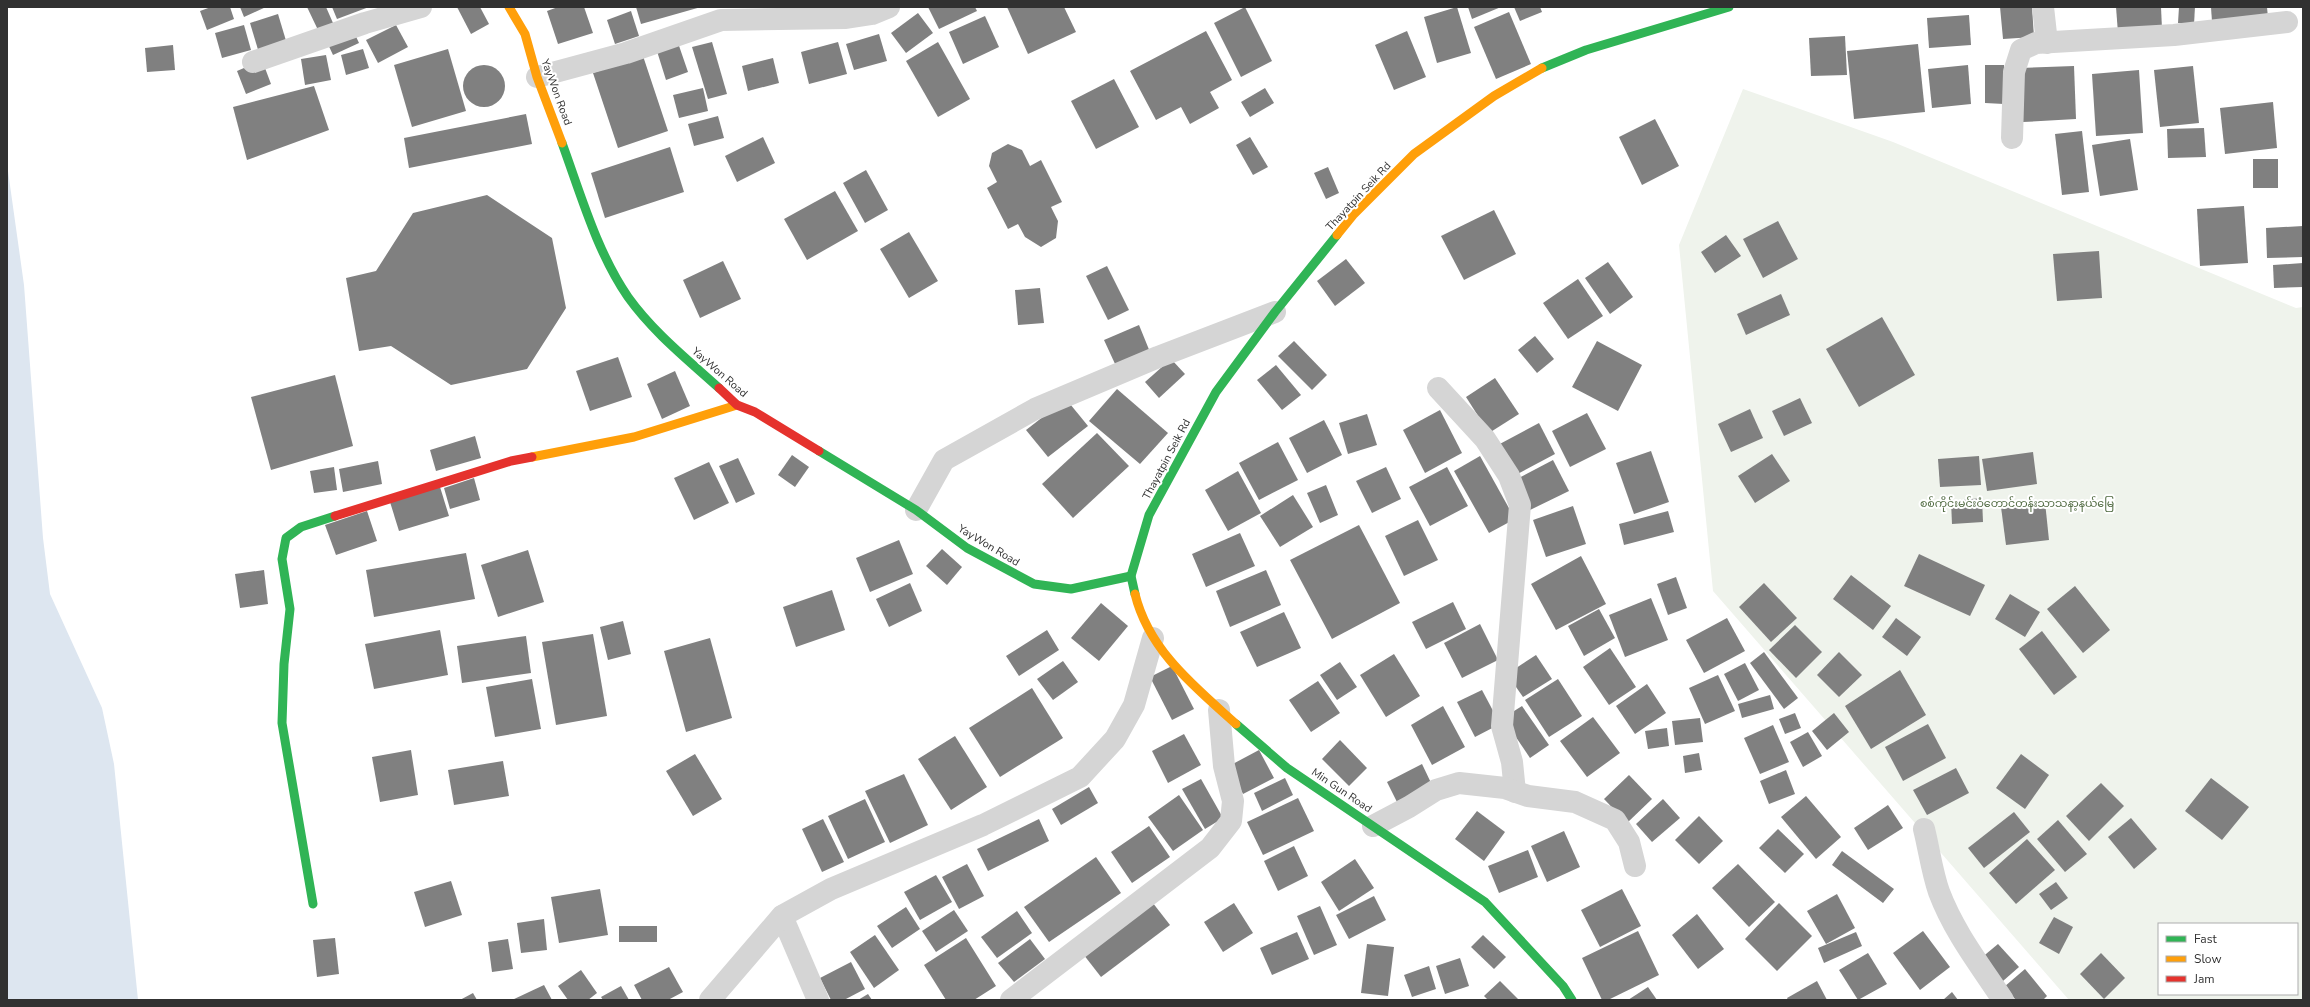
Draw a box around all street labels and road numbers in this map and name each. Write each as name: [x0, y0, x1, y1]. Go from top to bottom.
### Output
street label: YayWon Road: [537, 56, 575, 127]
street label: Thayatpin Seik Rd: [1323, 159, 1394, 234]
street label: YayWon Road: [688, 343, 751, 401]
street label: Thayatpin Seik Rd: [1139, 416, 1194, 502]
street label: YayWon Road: [954, 521, 1022, 570]
street label: Min Gun Road: [1309, 765, 1375, 816]

